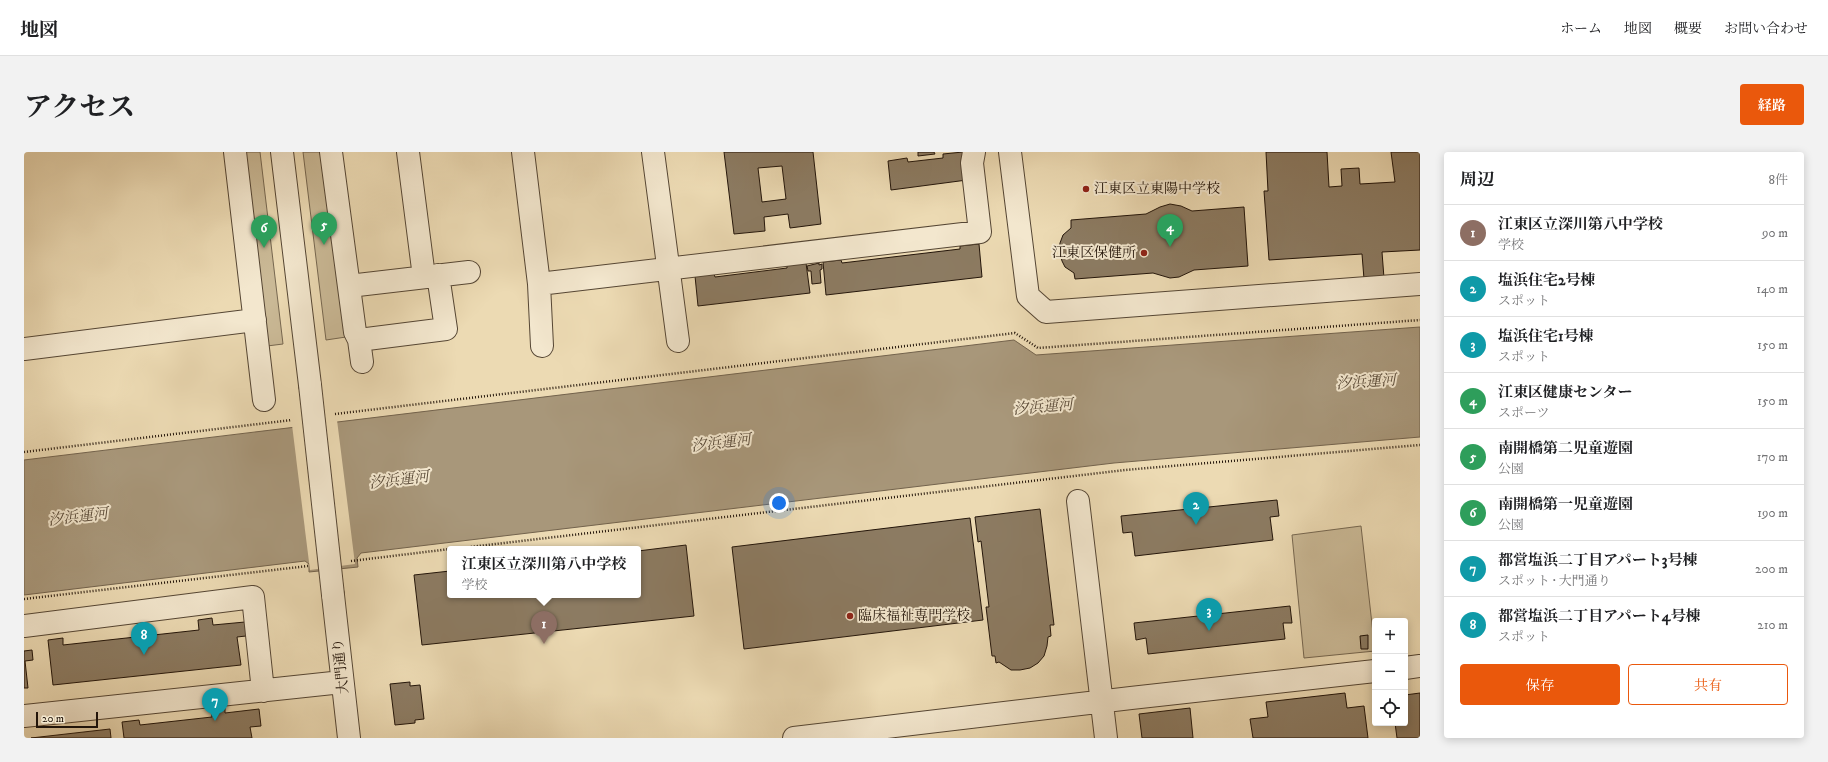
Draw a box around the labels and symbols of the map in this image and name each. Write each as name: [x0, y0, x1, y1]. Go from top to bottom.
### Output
place label: 江東区立東陽中学校: [1094, 180, 1220, 198]
marker: 江東区立東陽中学校: [1081, 184, 1091, 194]
pin: 5: [311, 212, 337, 245]
pin: 4: [1157, 214, 1183, 247]
pin: 6: [251, 215, 277, 248]
place label: 江東区保健所: [1052, 244, 1136, 262]
marker: 江東区保健所: [1139, 248, 1149, 258]
water label: 汐浜運河: [1335, 370, 1400, 394]
water label: 汐浜運河: [1012, 395, 1077, 419]
water label: 汐浜運河: [690, 430, 755, 456]
water label: 汐浜運河: [368, 467, 433, 493]
pin: 2: [1183, 492, 1209, 525]
your location: [769, 493, 789, 513]
water label: 汐浜運河: [47, 504, 112, 530]
pin: 3: [1196, 598, 1222, 631]
place label: 臨床福祉専門学校: [858, 607, 970, 625]
pin: 1: [531, 611, 557, 644]
marker: 臨床福祉専門学校: [845, 611, 855, 621]
pin: 8: [131, 622, 157, 655]
street label: 大門通り: [329, 637, 353, 695]
pin: 7: [202, 688, 228, 721]
scale bar: [36, 710, 98, 729]

